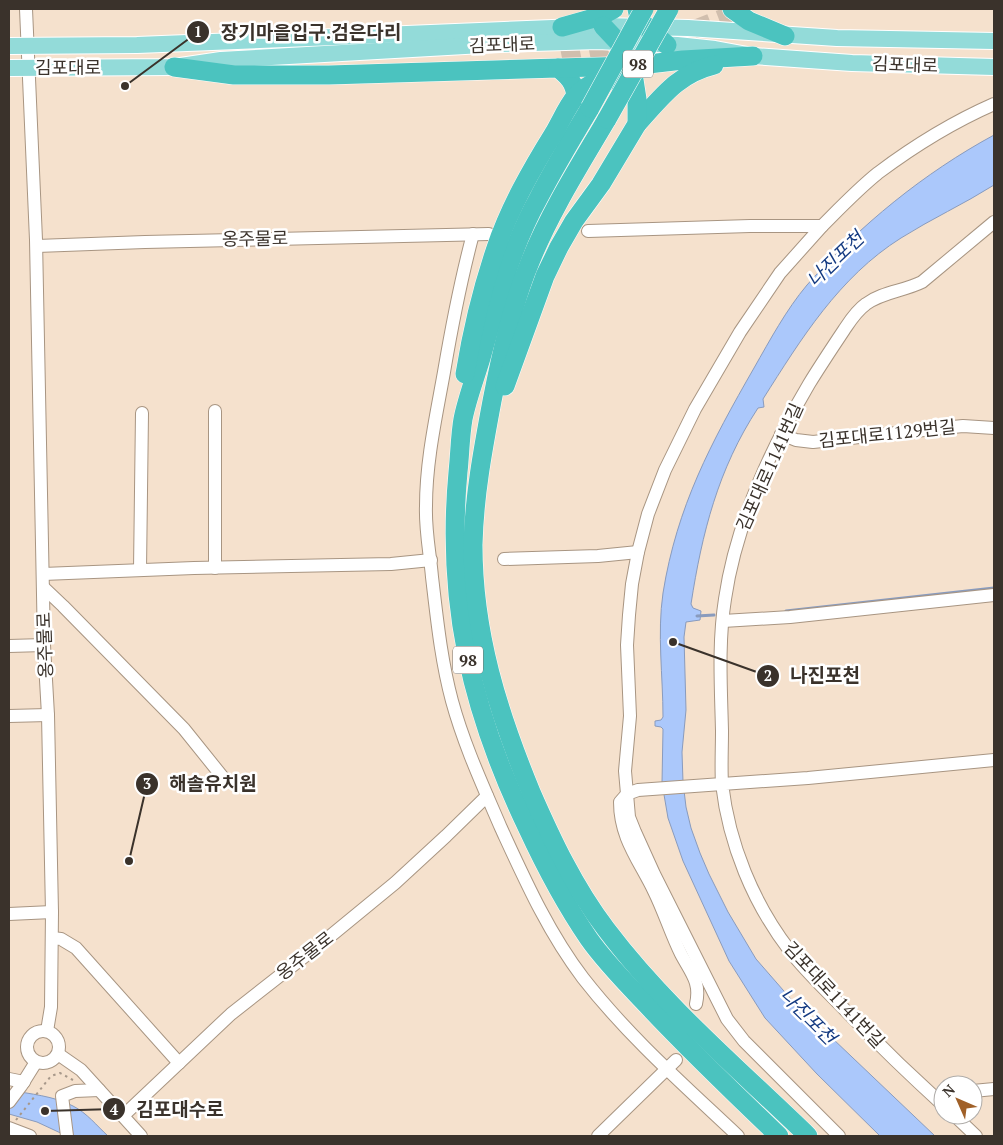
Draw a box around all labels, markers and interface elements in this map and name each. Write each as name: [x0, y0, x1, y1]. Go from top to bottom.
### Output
callout: 장기마을입구.검은다리: [185, 15, 411, 49]
text: 장기마을입구.검은다리: [221, 19, 401, 44]
text: 1: [194, 21, 202, 41]
street label: 김포대로: [468, 31, 535, 57]
road number: 98: [623, 51, 653, 78]
street label: 김포대로: [872, 51, 939, 77]
street label: 김포대로: [35, 55, 101, 79]
water label: 나진포천: [801, 224, 870, 292]
street label: 옹주물로: [222, 225, 288, 251]
street label: 김포대로1141번길: [730, 399, 808, 534]
street label: 김포대로1129번길: [817, 414, 957, 452]
street label: 옹주물로: [31, 612, 57, 679]
road number: 98: [453, 646, 483, 674]
callout: 나진포천: [755, 659, 870, 693]
text: 나진포천: [790, 662, 860, 687]
text: 2: [764, 665, 772, 685]
callout: 해솔유치원: [134, 767, 267, 801]
text: 해솔유치원: [169, 770, 257, 795]
text: 3: [143, 773, 151, 793]
street label: 옹주물로: [271, 925, 338, 985]
street label: 김포대로1141번길: [779, 936, 890, 1053]
water label: 나진포천: [775, 982, 843, 1050]
north arrow: [933, 1075, 983, 1125]
text: N: [938, 1080, 959, 1101]
callout: 김포대수로: [101, 1092, 234, 1126]
text: 김포대수로: [136, 1096, 224, 1121]
text: 4: [110, 1099, 119, 1119]

